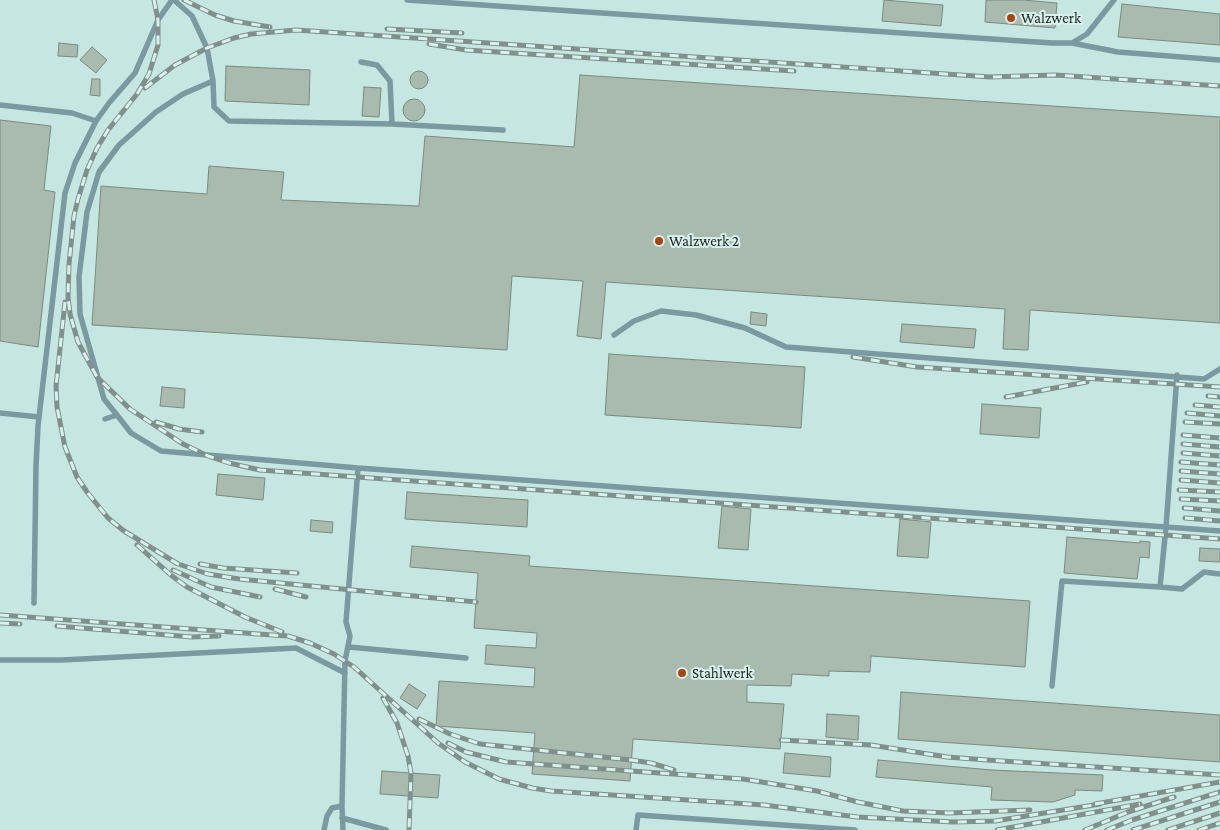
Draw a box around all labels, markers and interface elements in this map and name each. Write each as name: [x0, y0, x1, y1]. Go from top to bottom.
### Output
place label: Walzwerk: [1021, 9, 1081, 27]
marker: Walzwerk: [1005, 12, 1017, 24]
place label: Walzwerk 2: [669, 232, 739, 250]
marker: Walzwerk 2: [653, 235, 665, 247]
place label: Stahlwerk: [692, 664, 753, 682]
marker: Stahlwerk: [676, 667, 688, 679]

